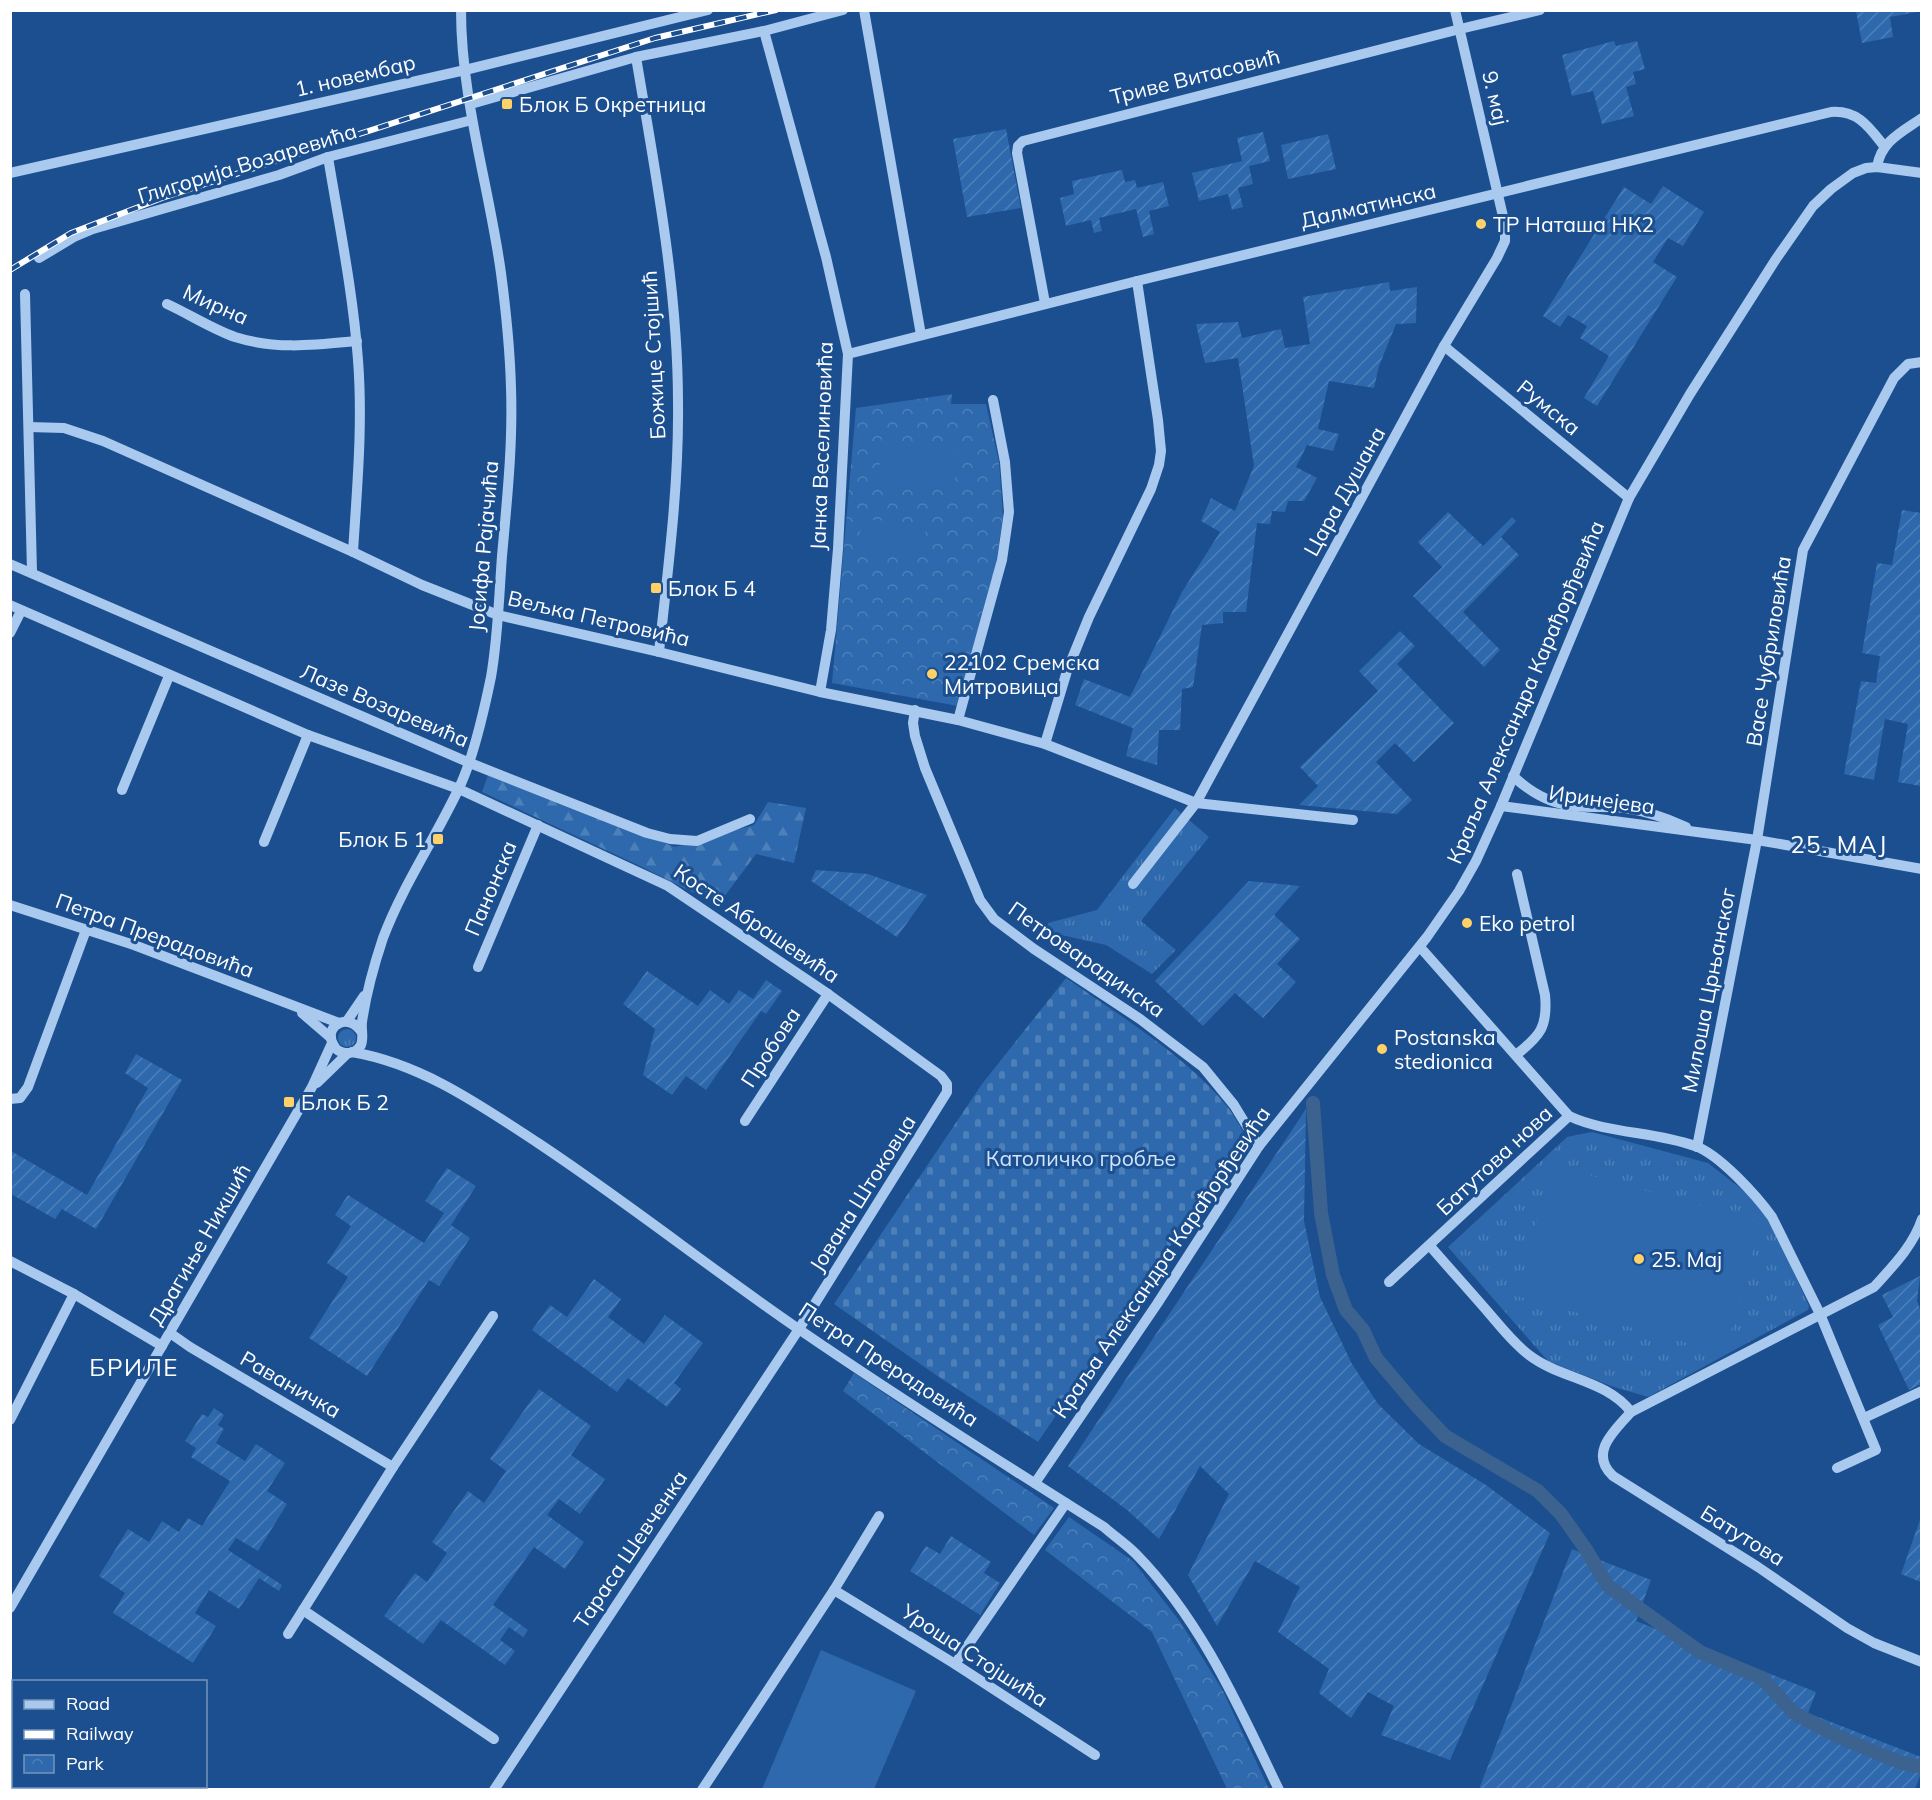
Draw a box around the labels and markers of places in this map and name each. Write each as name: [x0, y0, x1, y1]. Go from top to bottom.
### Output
place label: Блок Б Окретница: [519, 91, 706, 117]
marker: Блок Б Окретница: [500, 97, 514, 111]
place label: ТР Наташа НК2: [1493, 211, 1654, 237]
marker: ТР Наташа НК2: [1474, 217, 1488, 231]
place label: Блок Б 4: [668, 575, 756, 601]
marker: Блок Б 4: [649, 581, 663, 595]
place label: 22102 Сремска Митровица: [944, 649, 1100, 699]
marker: 22102 Сремска Митровица: [925, 667, 939, 681]
place label: Блок Б 1: [338, 826, 426, 852]
marker: Блок Б 1: [431, 832, 445, 846]
place label: Eko petrol: [1479, 910, 1575, 936]
marker: Eko petrol: [1460, 916, 1474, 930]
place label: Postanska stedionica: [1394, 1024, 1496, 1074]
marker: Postanska stedionica: [1375, 1042, 1389, 1056]
place label: Блок Б 2: [301, 1089, 389, 1115]
marker: Блок Б 2: [282, 1095, 296, 1109]
place label: 25. Maj: [1651, 1246, 1722, 1272]
marker: 25. Maj: [1632, 1252, 1646, 1266]

